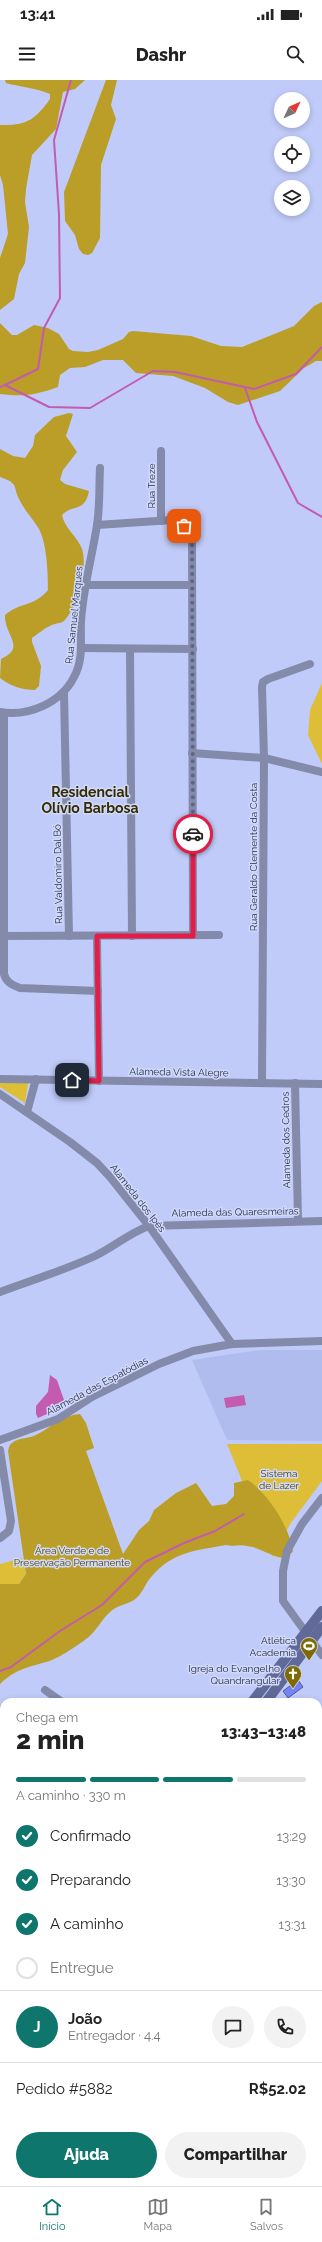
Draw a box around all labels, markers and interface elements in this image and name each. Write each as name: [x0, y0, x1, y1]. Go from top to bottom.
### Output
text: 13:41: [20, 5, 55, 23]
icon: menu: [16, 43, 38, 65]
icon: search: [284, 43, 306, 65]
text: Dashr: [136, 44, 186, 65]
north arrow: [274, 92, 310, 128]
map controls: [274, 92, 310, 216]
button: locate: [274, 136, 310, 172]
button: layers: [274, 180, 310, 216]
street label: Rua Treze: [146, 463, 157, 509]
pin: [167, 509, 201, 543]
icon: bag: [173, 515, 195, 537]
street label: Rua Samuel Marques: [63, 565, 85, 664]
street label: Rua Geraldo Clemente da Costa: [248, 783, 259, 931]
district label: Residencial Olívio Barbosa: [42, 784, 139, 816]
courier: [173, 814, 213, 854]
icon: car: [182, 823, 204, 845]
street label: Rua Valdomiro Dal Bó: [52, 824, 64, 924]
pin: [55, 1063, 89, 1097]
street label: Alameda Vista Alegre: [129, 1066, 229, 1078]
icon: home: [61, 1069, 83, 1091]
street label: Alameda dos Cedros: [280, 1091, 292, 1189]
street label: Alameda dos Ipês: [108, 1162, 168, 1234]
street label: Alameda das Quaresmeiras: [171, 1205, 299, 1219]
street label: Alameda das Espatódias: [44, 1354, 150, 1418]
park label: Sistema de Lazer: [259, 1468, 300, 1491]
park label: Área Verde e de Preservação Permanente: [14, 1545, 130, 1568]
place label: Atlética Academia: [250, 1635, 296, 1658]
sports icon: Atlética Academia: [299, 1636, 319, 1661]
place label: Igreja do Evangelho Quandrangular: [188, 1663, 280, 1686]
church icon: Igreja do Evangelho Quandrangular: [283, 1664, 303, 1689]
text: Chega em: [16, 1710, 78, 1725]
text: 13:43–13:48: [221, 1723, 306, 1741]
text: 2 min: [16, 1725, 84, 1755]
text: A caminho · 330 m: [16, 1788, 126, 1803]
icon: check: [16, 1825, 38, 1847]
text: Confirmado: [50, 1827, 131, 1845]
text: 13:29: [277, 1829, 306, 1844]
icon: check: [16, 1869, 38, 1891]
text: Preparando: [50, 1871, 131, 1889]
text: 13:30: [276, 1873, 306, 1888]
icon: check: [16, 1913, 38, 1935]
text: A caminho: [50, 1915, 123, 1933]
text: 13:31: [279, 1917, 306, 1932]
text: Entregue: [50, 1959, 114, 1977]
button: chat: [212, 2006, 254, 2048]
button: phone: [264, 2006, 306, 2048]
text: João: [68, 2010, 102, 2028]
text: J: [33, 2018, 41, 2036]
text: Entregador · 4.4: [68, 2028, 161, 2043]
text: Pedido #5882: [16, 2080, 113, 2098]
text: R$52.02: [249, 2080, 306, 2098]
button: Ajuda: [16, 2132, 157, 2178]
button: Compartilhar: [165, 2132, 306, 2178]
tab: Início: [39, 2196, 66, 2233]
tab: Mapa: [144, 2196, 172, 2233]
tab: Salvos: [250, 2196, 283, 2233]

